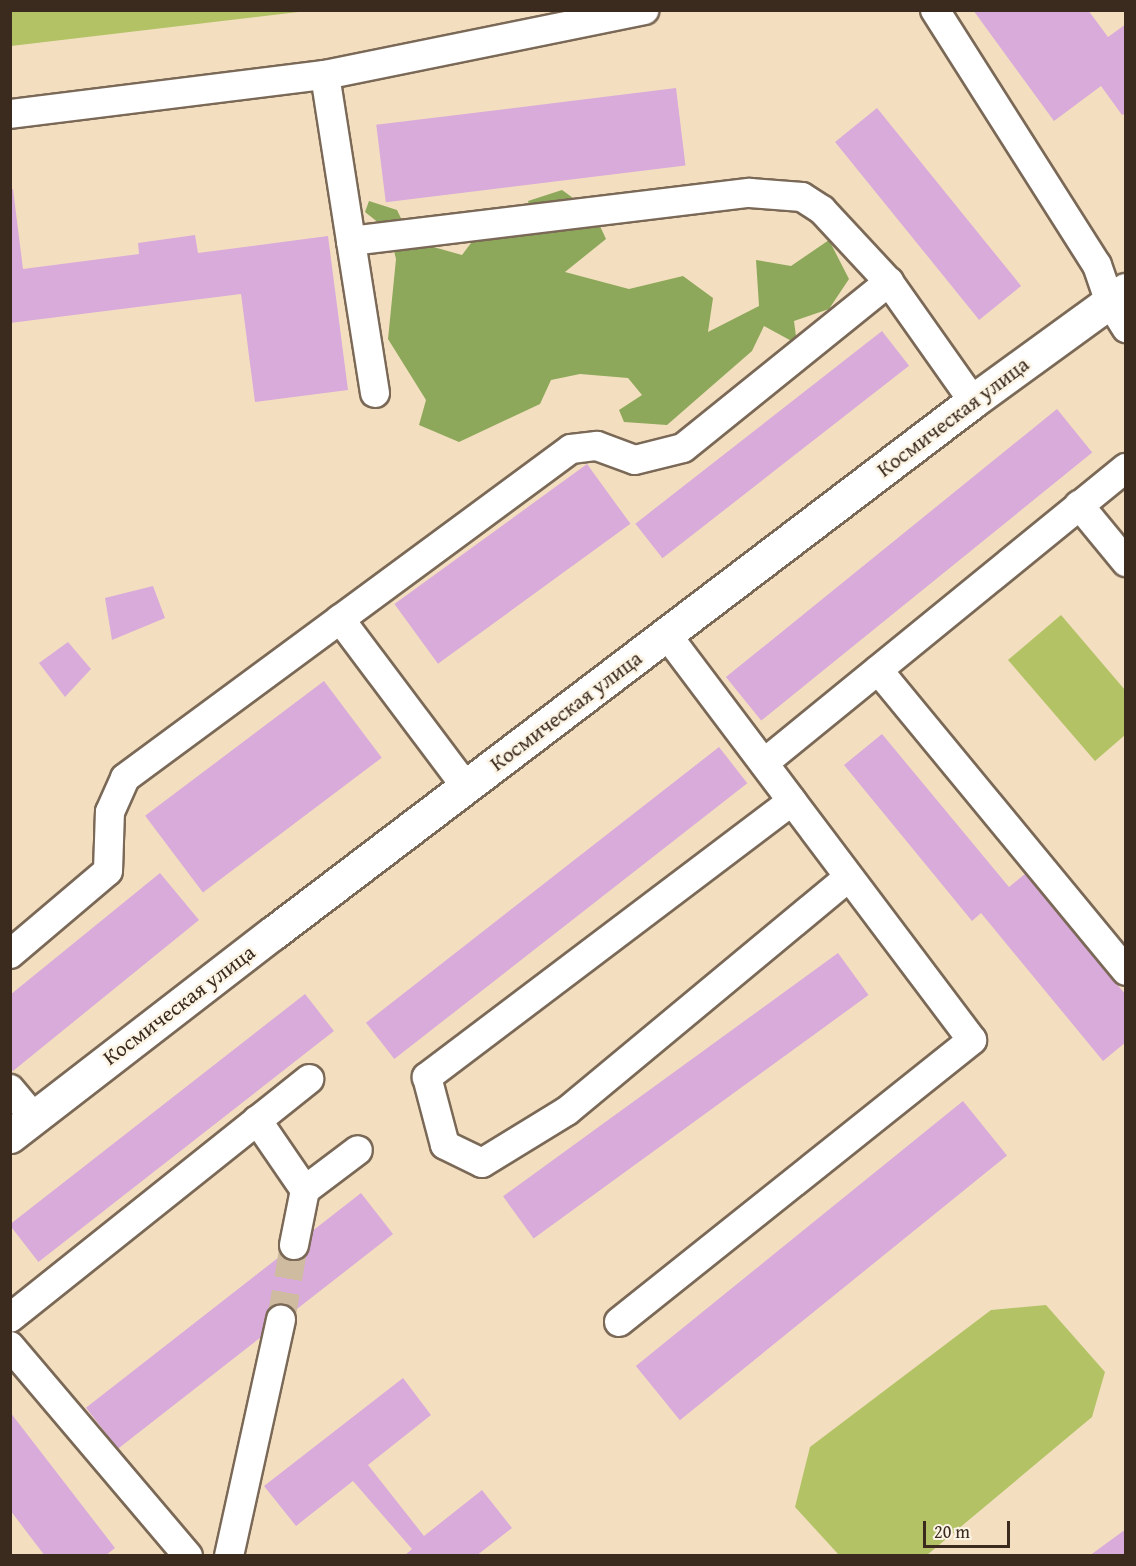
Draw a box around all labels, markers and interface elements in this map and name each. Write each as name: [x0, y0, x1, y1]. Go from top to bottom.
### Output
street label: Космическая улица: [872, 352, 1034, 482]
street label: Космическая улица: [485, 646, 647, 776]
street label: Космическая улица: [98, 940, 260, 1070]
scale bar: [926, 1509, 1013, 1547]
text: 20 m: [934, 1518, 970, 1545]

